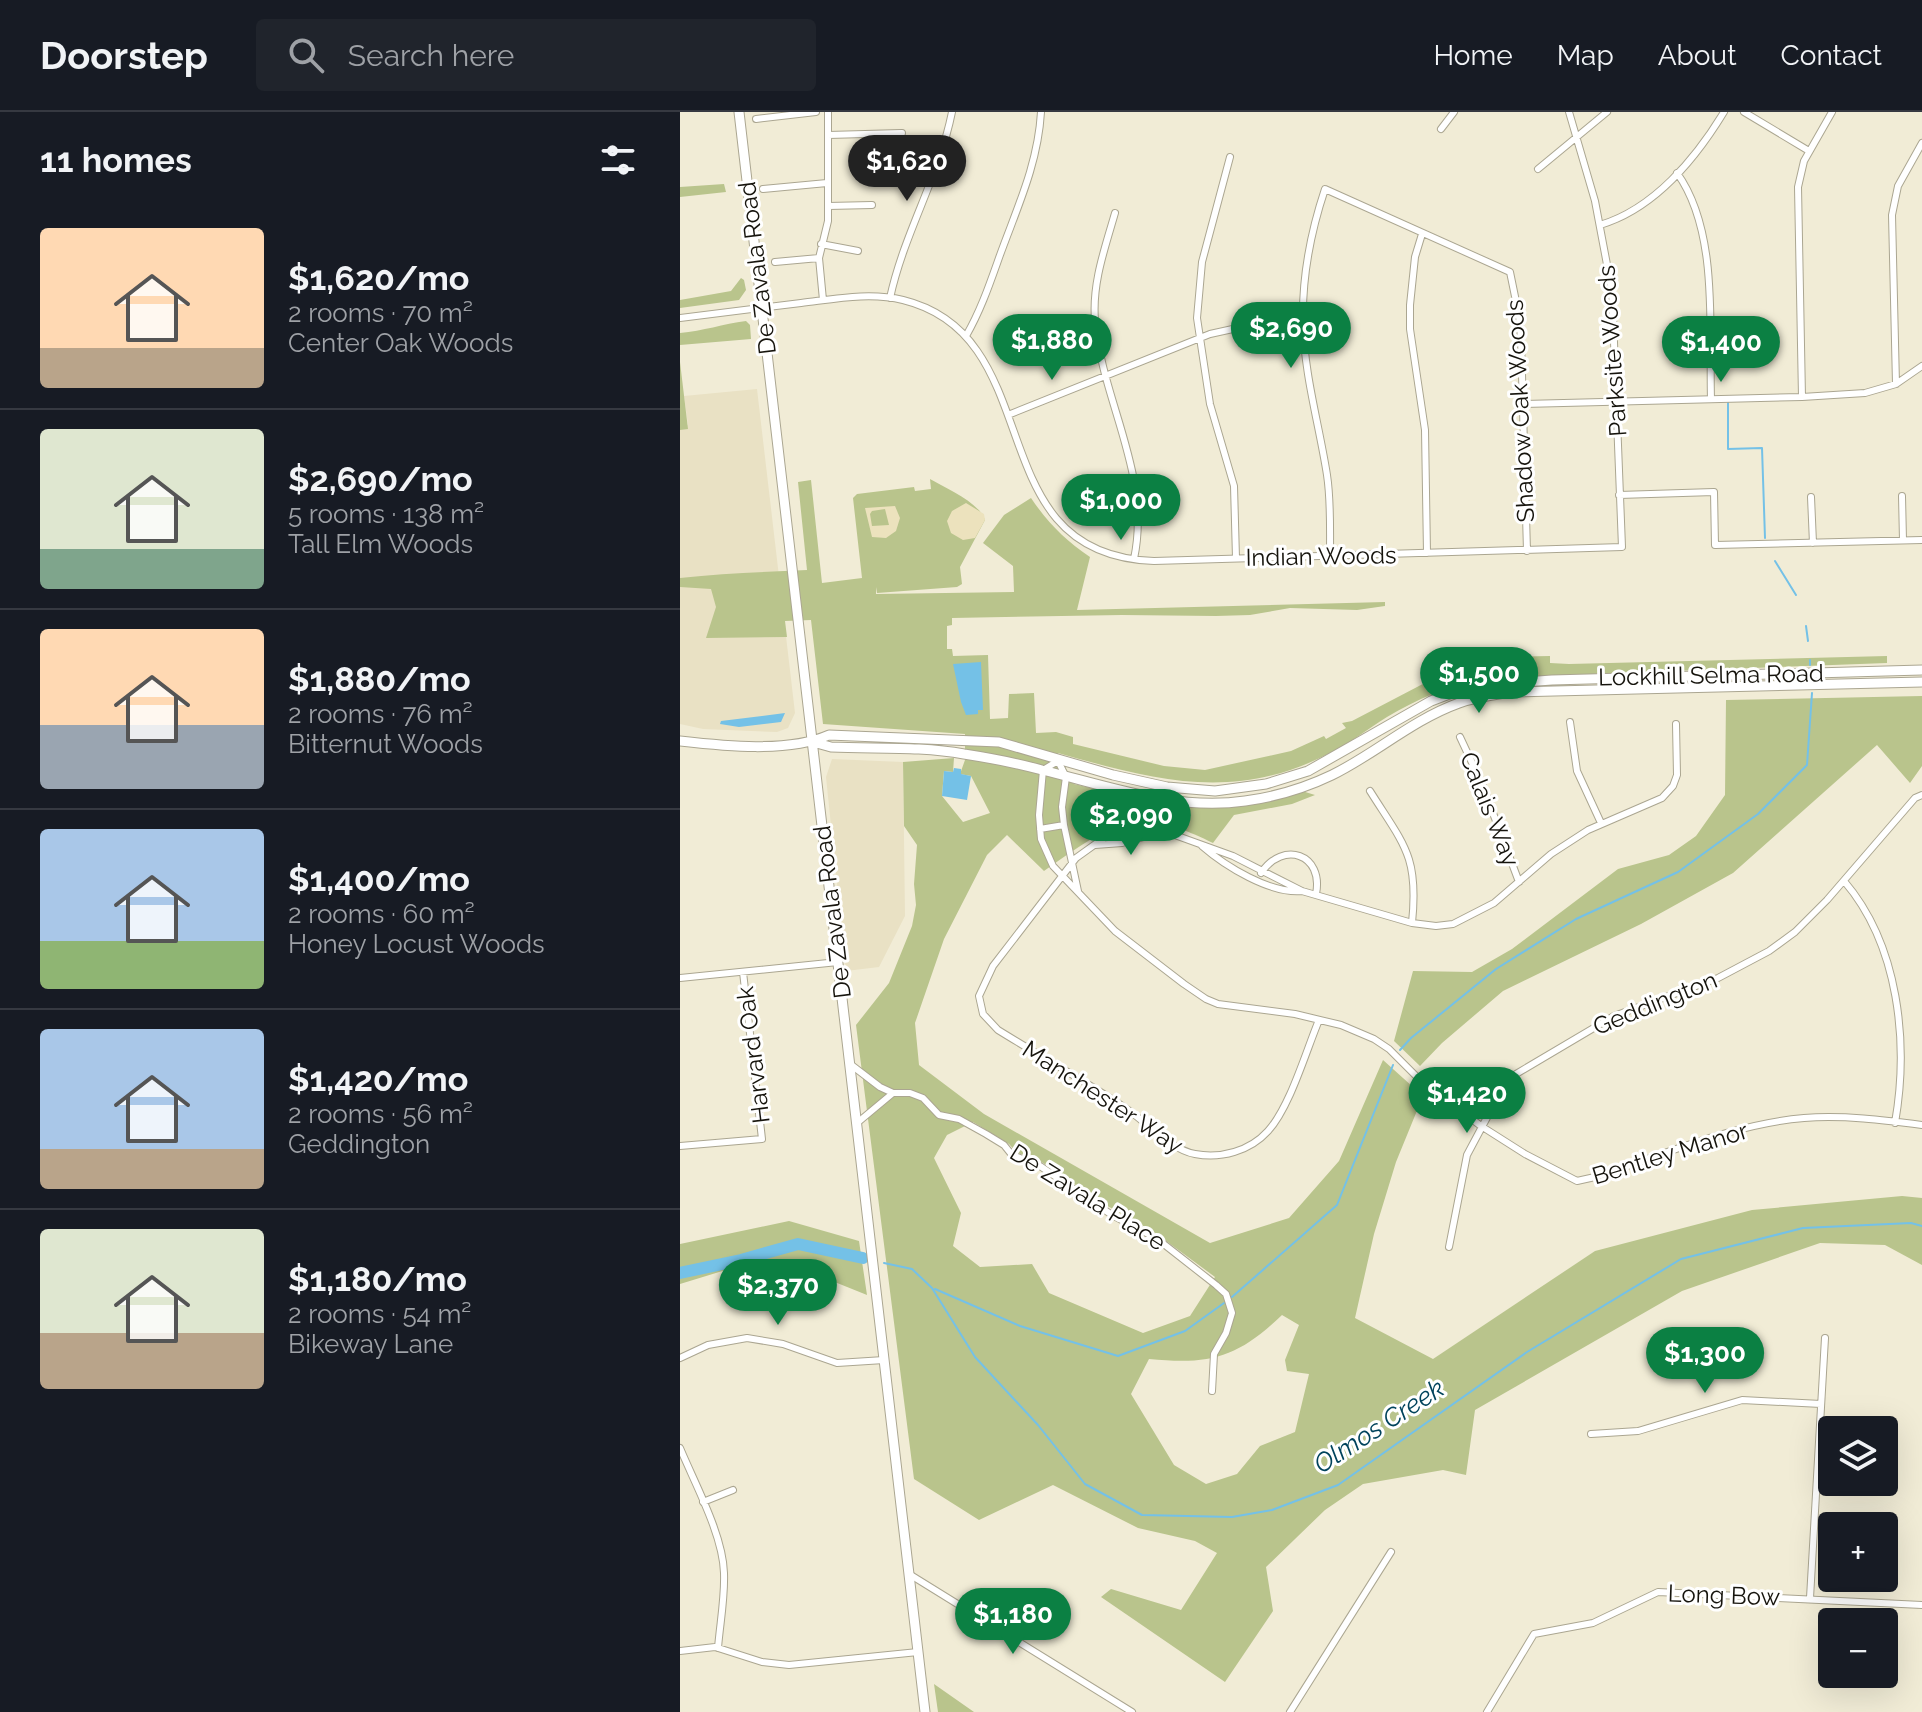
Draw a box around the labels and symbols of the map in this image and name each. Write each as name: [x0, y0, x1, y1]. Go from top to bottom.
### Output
pin: $1,620: [842, 135, 972, 203]
street label: De Zavala Road: [732, 180, 782, 356]
street label: Parksite Woods: [1592, 264, 1632, 438]
street label: Shadow Oak Woods: [1500, 299, 1540, 523]
pin: $2,690: [1226, 302, 1356, 370]
pin: $1,880: [987, 314, 1117, 382]
pin: $1,400: [1656, 316, 1786, 384]
pin: $1,000: [1056, 474, 1186, 542]
street label: Indian Woods: [1245, 540, 1397, 572]
pin: $1,500: [1414, 647, 1544, 715]
street label: Lockhill Selma Road: [1598, 659, 1824, 691]
street label: Calais Way: [1454, 748, 1526, 870]
pin: $2,090: [1066, 789, 1196, 857]
street label: De Zavala Road: [807, 824, 857, 1000]
street label: Geddington: [1589, 965, 1721, 1041]
street label: Harvard Oak: [730, 985, 776, 1125]
street label: Manchester Way: [1017, 1034, 1189, 1160]
pin: $1,420: [1402, 1067, 1532, 1135]
street label: Bentley Manor: [1589, 1115, 1752, 1190]
street label: De Zavala Place: [1005, 1138, 1171, 1256]
pin: $2,370: [713, 1259, 843, 1327]
pin: $1,300: [1640, 1327, 1770, 1395]
water label: Olmos Creek: [1308, 1373, 1450, 1479]
street label: Long Bow: [1667, 1579, 1781, 1611]
pin: $1,180: [948, 1588, 1078, 1656]

